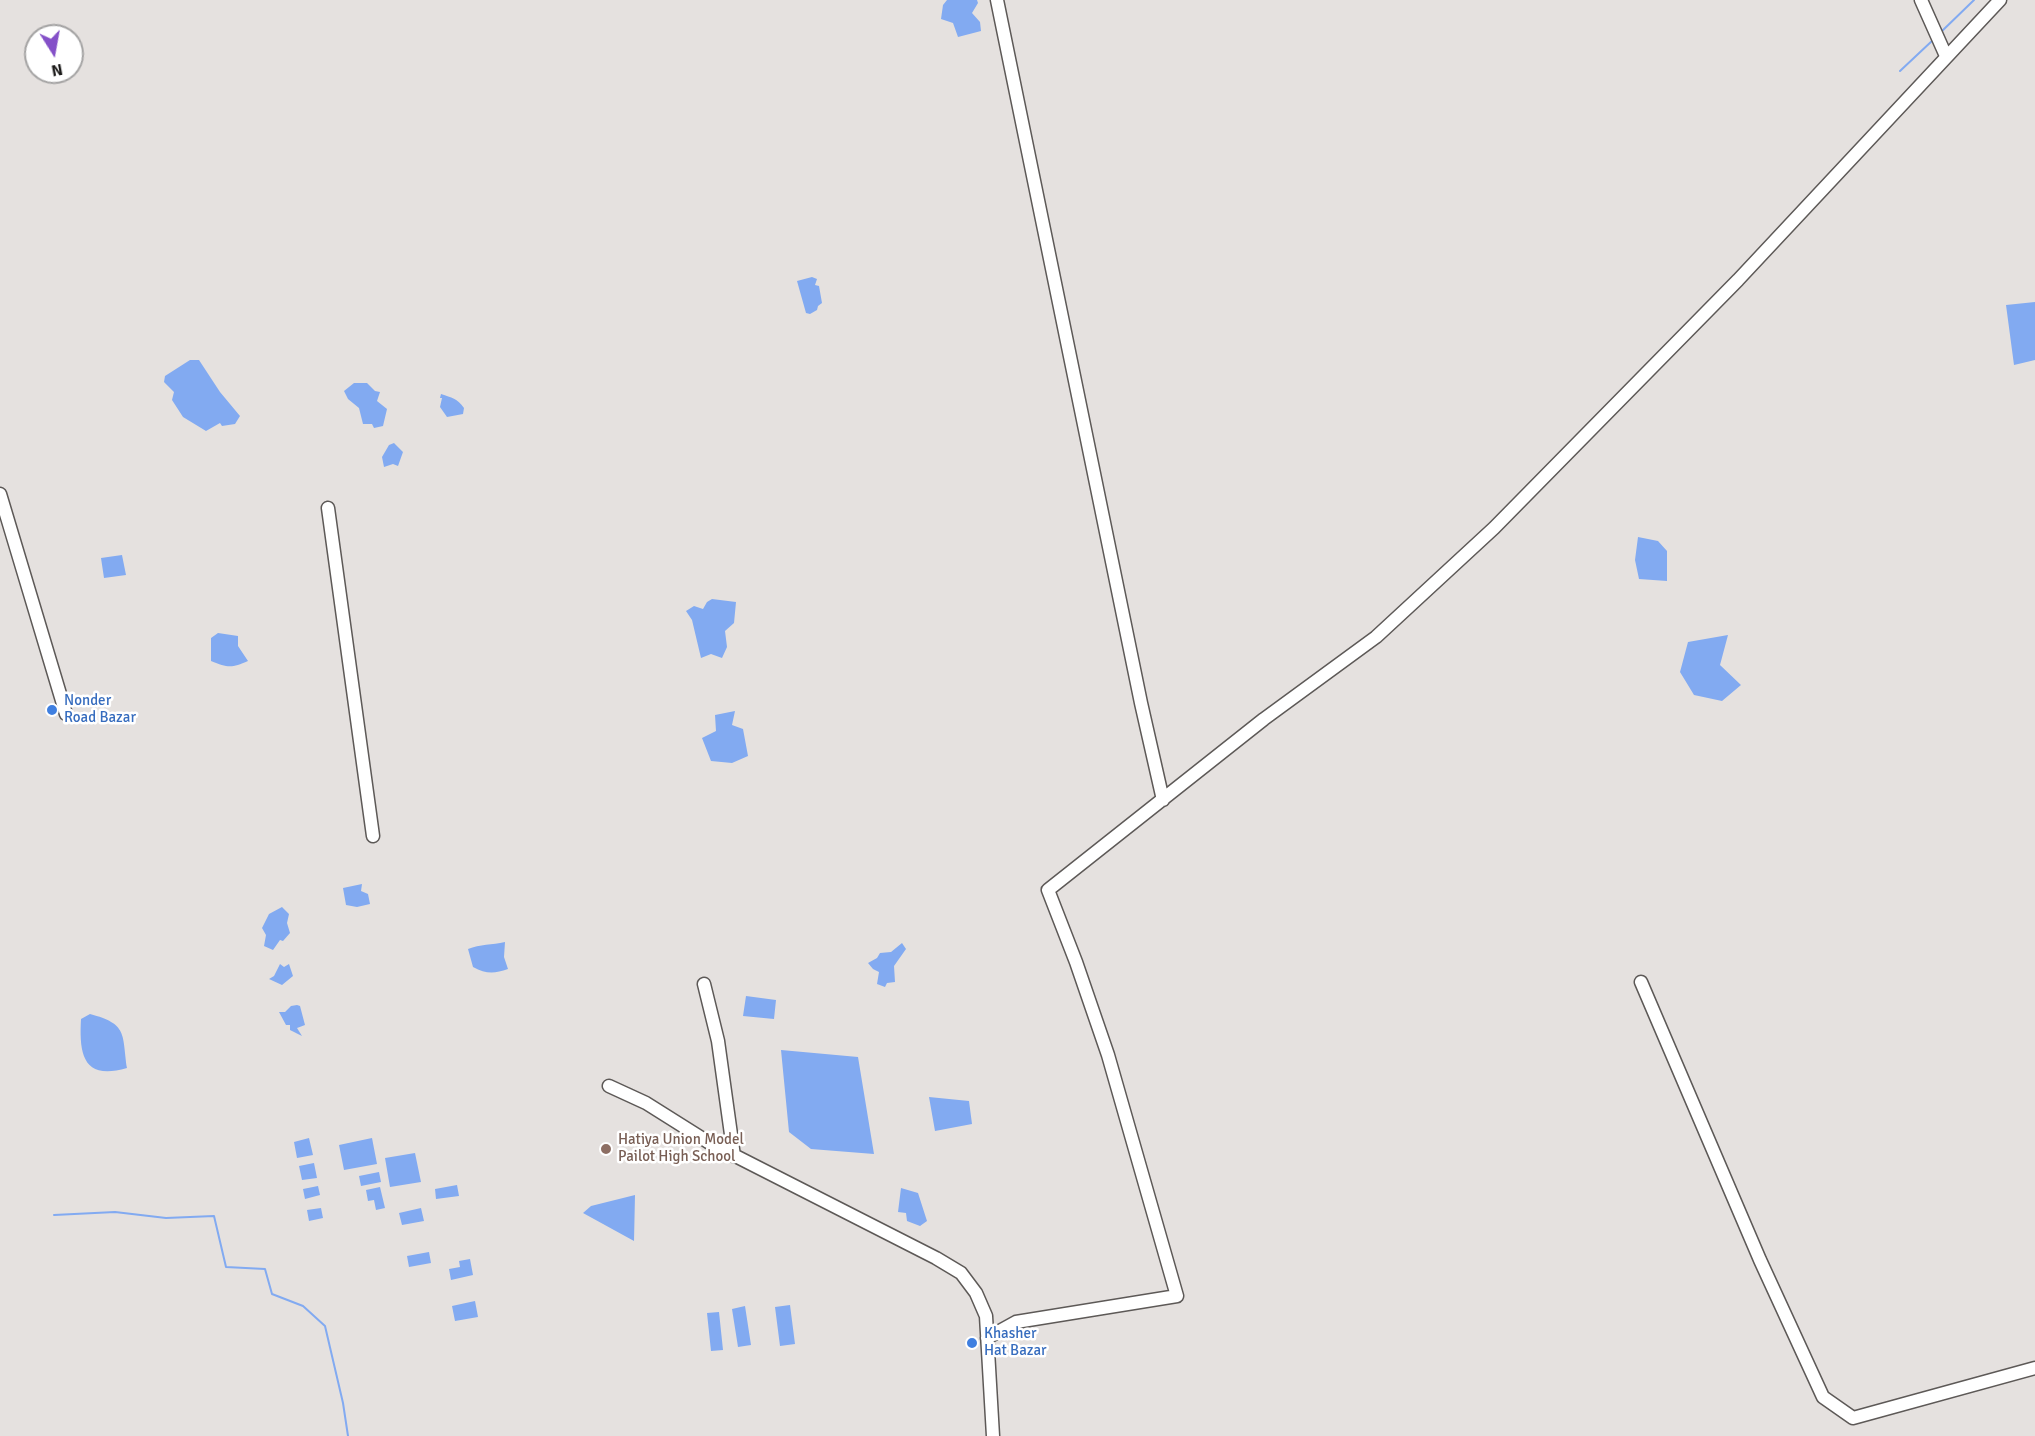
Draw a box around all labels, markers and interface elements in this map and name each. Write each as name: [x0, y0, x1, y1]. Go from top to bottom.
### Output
north arrow: [24, 24, 84, 84]
text: N: [50, 59, 64, 81]
place label: Nonder Road Bazar: [64, 692, 136, 727]
marker: Nonder Road Bazar: [45, 703, 59, 717]
place label: Hatiya Union Model Pailot High School: [618, 1131, 744, 1166]
marker: Hatiya Union Model Pailot High School: [599, 1142, 613, 1156]
place label: Khasher Hat Bazar: [984, 1325, 1047, 1360]
marker: Khasher Hat Bazar: [965, 1336, 979, 1350]

